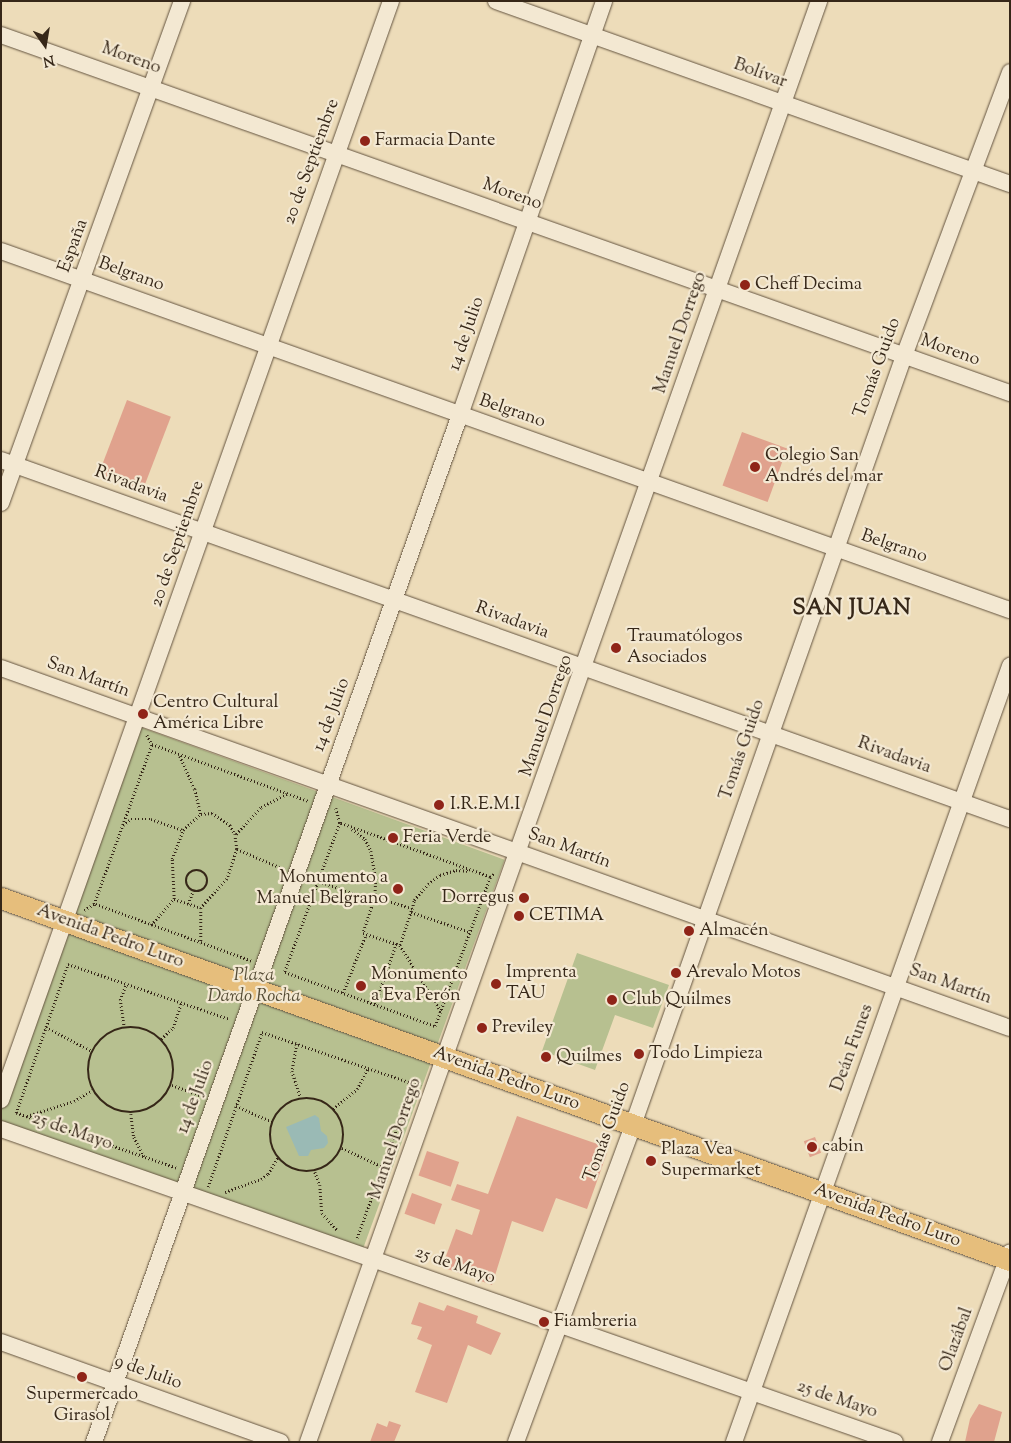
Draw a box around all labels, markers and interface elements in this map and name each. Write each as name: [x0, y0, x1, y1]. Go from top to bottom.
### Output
north arrow: [20, 20, 70, 70]
street label: Moreno: [98, 38, 164, 80]
text: N: [41, 49, 56, 71]
street label: Bolívar: [730, 54, 790, 94]
street label: 20 de Septiembre: [279, 96, 345, 228]
place label: Farmacia Dante: [375, 130, 495, 152]
marker: Farmacia Dante: [359, 135, 371, 147]
street label: Moreno: [479, 174, 545, 216]
street label: España: [54, 216, 94, 276]
street label: Belgrano: [95, 253, 167, 297]
street label: Manuel Dorrego: [650, 269, 712, 397]
place label: Cheff Decima: [755, 274, 862, 296]
marker: Cheff Decima: [739, 279, 751, 291]
street label: 14 de Julio: [444, 294, 490, 374]
street label: Tomás Guido: [850, 315, 906, 421]
street label: Moreno: [917, 330, 983, 372]
street label: Belgrano: [476, 391, 548, 433]
place label: Colegio San Andrés del mar: [765, 446, 883, 488]
marker: Colegio San Andrés del mar: [749, 461, 761, 473]
street label: Rivadavia: [91, 462, 171, 508]
street label: 20 de Septiembre: [146, 478, 210, 610]
street label: Belgrano: [858, 526, 930, 568]
district label: SAN JUAN: [791, 597, 913, 623]
street label: Rivadavia: [472, 598, 552, 644]
place label: Traumatólogos Asociados: [627, 627, 742, 670]
marker: Traumatólogos Asociados: [609, 641, 623, 655]
street label: Manuel Dorrego: [516, 652, 578, 780]
street label: San Martín: [44, 653, 132, 703]
street label: 14 de Julio: [309, 675, 355, 755]
place label: Centro Cultural América Libre: [153, 693, 278, 736]
street label: Tomás Guido: [716, 697, 770, 803]
marker: Centro Cultural América Libre: [137, 708, 149, 720]
street label: Rivadavia: [854, 733, 934, 779]
place label: I.R.E.M.I: [450, 794, 520, 816]
marker: I.R.E.M.I: [432, 798, 446, 812]
street label: San Martín: [525, 824, 613, 874]
place label: Feria Verde: [403, 827, 491, 849]
marker: Feria Verde: [387, 832, 399, 844]
place label: Monumento a Manuel Belgrano: [257, 868, 388, 911]
marker: Monumento a Manuel Belgrano: [392, 883, 404, 895]
place label: Dorregus: [442, 887, 514, 909]
marker: Dorregus: [518, 892, 530, 904]
street label: Avenida Pedro Luro: [34, 900, 186, 974]
place label: CETIMA: [529, 905, 604, 927]
marker: CETIMA: [513, 910, 525, 922]
place label: Almacén: [699, 920, 769, 942]
marker: Almacén: [683, 925, 695, 937]
street label: San Martín: [906, 960, 994, 1010]
place label: Arevalo Motos: [686, 962, 800, 984]
place label: Imprenta TAU: [506, 963, 577, 1006]
place label: Monumento a Eva Perón: [371, 965, 467, 1008]
park label: Plaza Dardo Rocha: [207, 966, 301, 1009]
marker: Arevalo Motos: [670, 967, 682, 979]
marker: Imprenta TAU: [490, 978, 502, 990]
marker: Monumento a Eva Perón: [355, 980, 367, 992]
place label: Club Quilmes: [622, 989, 731, 1011]
marker: Club Quilmes: [606, 994, 618, 1006]
street label: Deán Funes: [827, 1001, 879, 1095]
place label: Previley: [492, 1017, 553, 1039]
marker: Previley: [476, 1022, 488, 1034]
street label: Avenida Pedro Luro: [430, 1042, 582, 1116]
place label: Todo Limpieza: [649, 1043, 763, 1065]
place label: Quilmes: [556, 1046, 622, 1068]
marker: Todo Limpieza: [633, 1048, 645, 1060]
marker: Quilmes: [540, 1051, 552, 1063]
street label: 14 de Julio: [173, 1057, 219, 1137]
street label: Manuel Dorrego: [365, 1075, 427, 1203]
street label: Tomás Guido: [580, 1079, 636, 1185]
street label: 25 de Mayo: [29, 1108, 115, 1156]
place label: cabin: [822, 1136, 864, 1158]
place label: Plaza Vea Supermarket: [661, 1140, 761, 1182]
marker: cabin: [806, 1141, 818, 1153]
marker: Plaza Vea Supermarket: [645, 1155, 657, 1167]
street label: Avenida Pedro Luro: [811, 1179, 963, 1253]
street label: 25 de Mayo: [412, 1242, 498, 1290]
street label: Olazábal: [935, 1305, 979, 1375]
place label: Fiambreria: [554, 1311, 637, 1333]
marker: Fiambreria: [538, 1316, 550, 1328]
street label: 9 de Julio: [111, 1351, 185, 1395]
marker: Supermercado Girasol: [76, 1371, 88, 1383]
street label: 25 de Mayo: [794, 1376, 880, 1424]
place label: Supermercado Girasol: [26, 1385, 138, 1428]

